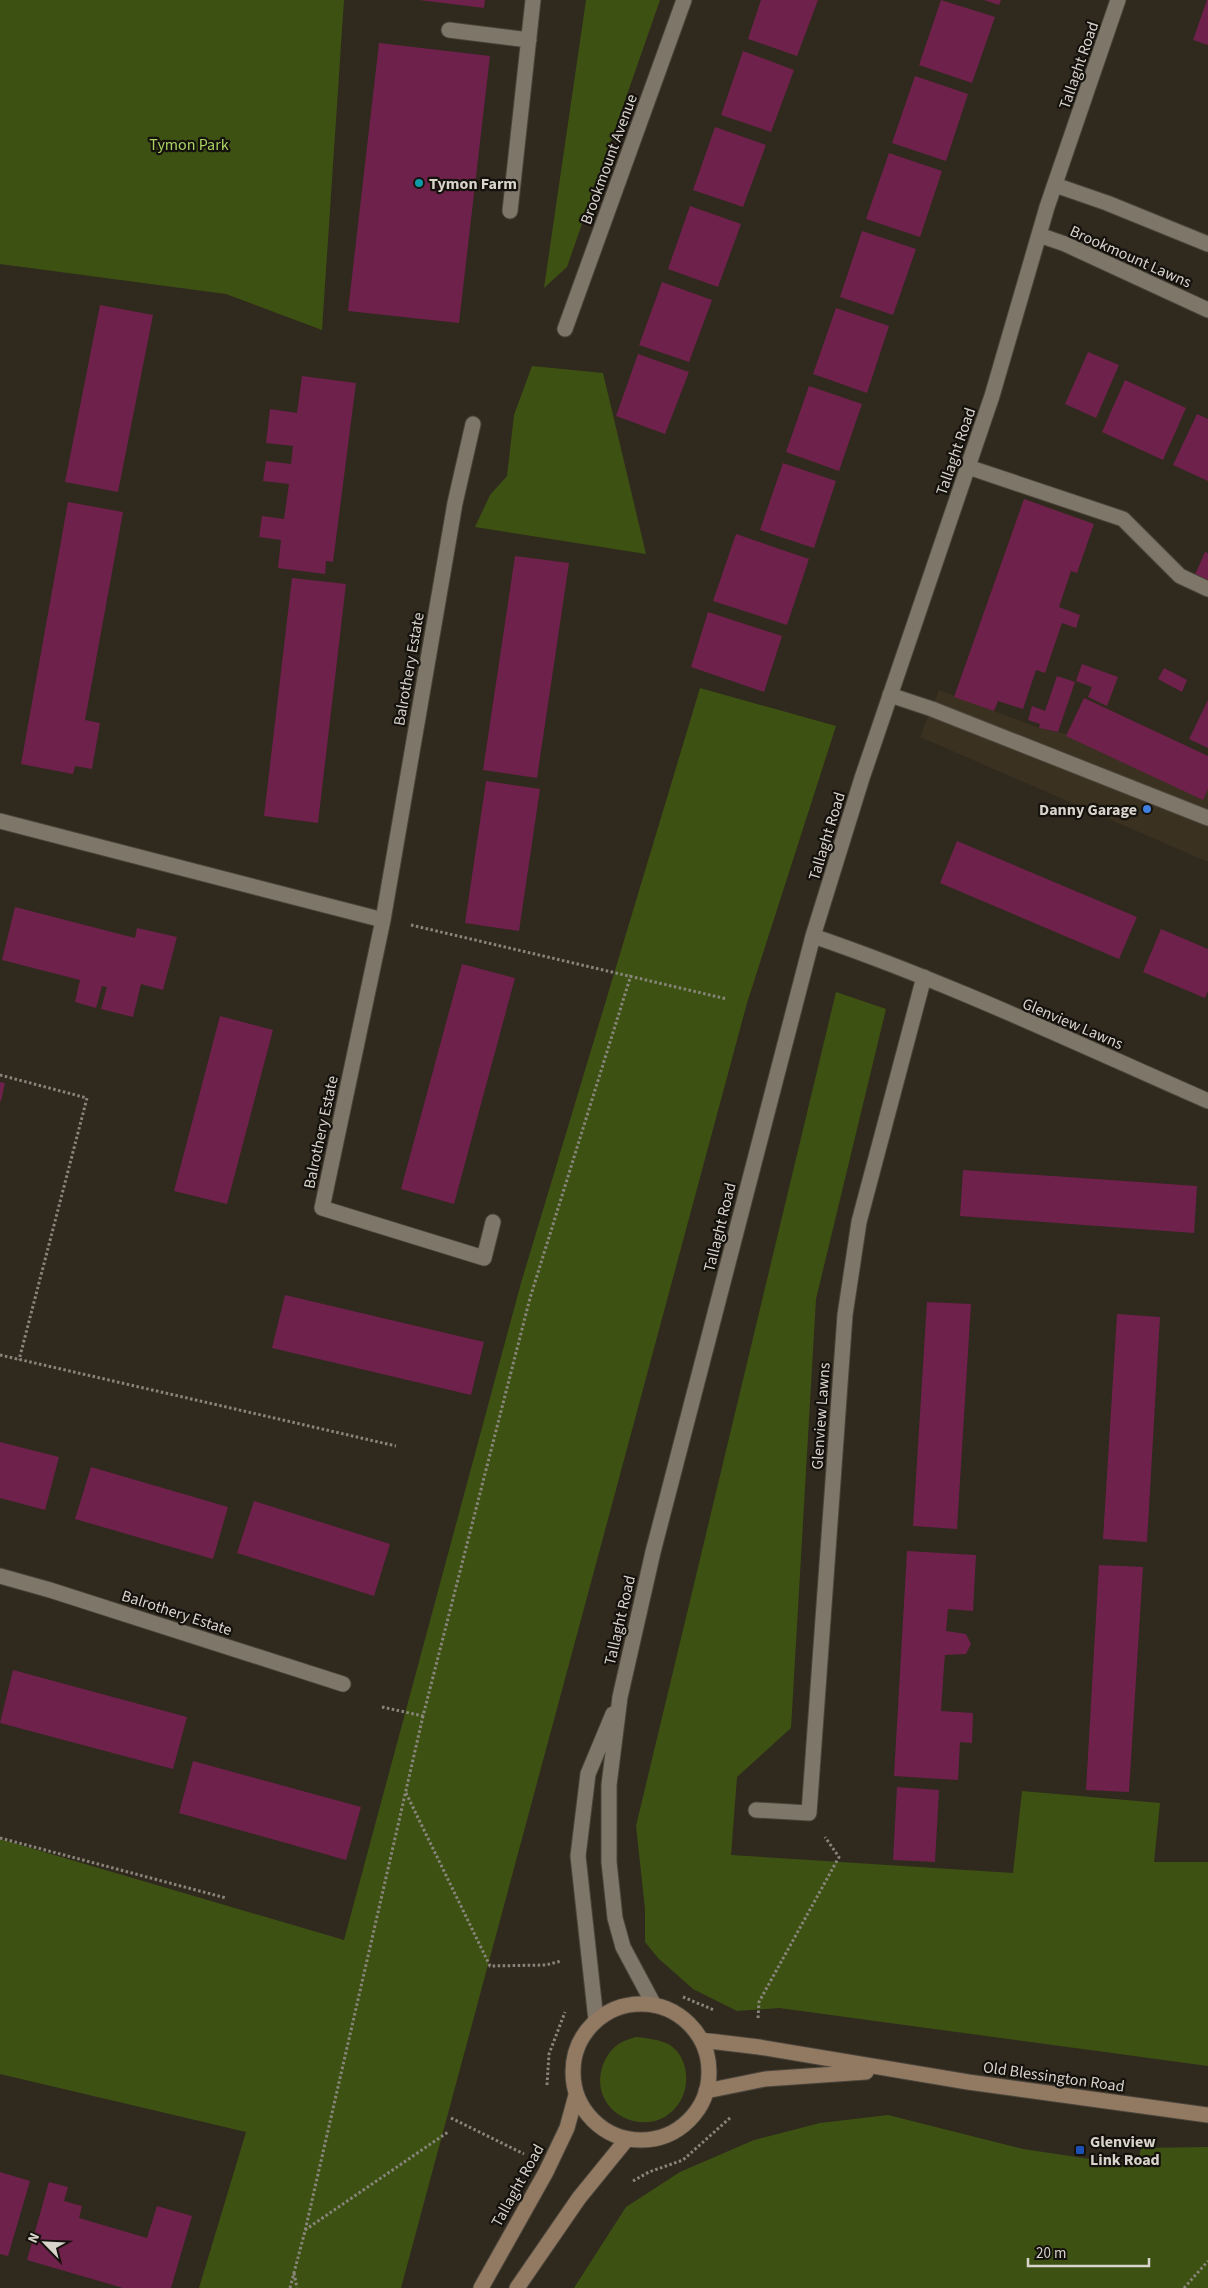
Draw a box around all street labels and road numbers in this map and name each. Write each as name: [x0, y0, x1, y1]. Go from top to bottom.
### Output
street label: Tallaght Road: [1054, 19, 1104, 112]
street label: Brookmount Avenue: [575, 91, 643, 228]
street label: Brookmount Lawns: [1066, 220, 1195, 294]
street label: Tallaght Road: [931, 405, 981, 498]
street label: Balrothery Estate: [388, 611, 430, 728]
street label: Tallaght Road: [803, 789, 851, 883]
street label: Glenview Lawns: [1019, 993, 1127, 1055]
street label: Balrothery Estate: [298, 1074, 344, 1191]
street label: Tallaght Road: [698, 1180, 742, 1274]
street label: Glenview Lawns: [806, 1361, 836, 1470]
street label: Tallaght Road: [599, 1573, 641, 1667]
street label: Balrothery Estate: [119, 1585, 235, 1641]
street label: Old Blessington Road: [982, 2056, 1126, 2098]
street label: Tallaght Road: [486, 2140, 550, 2231]

